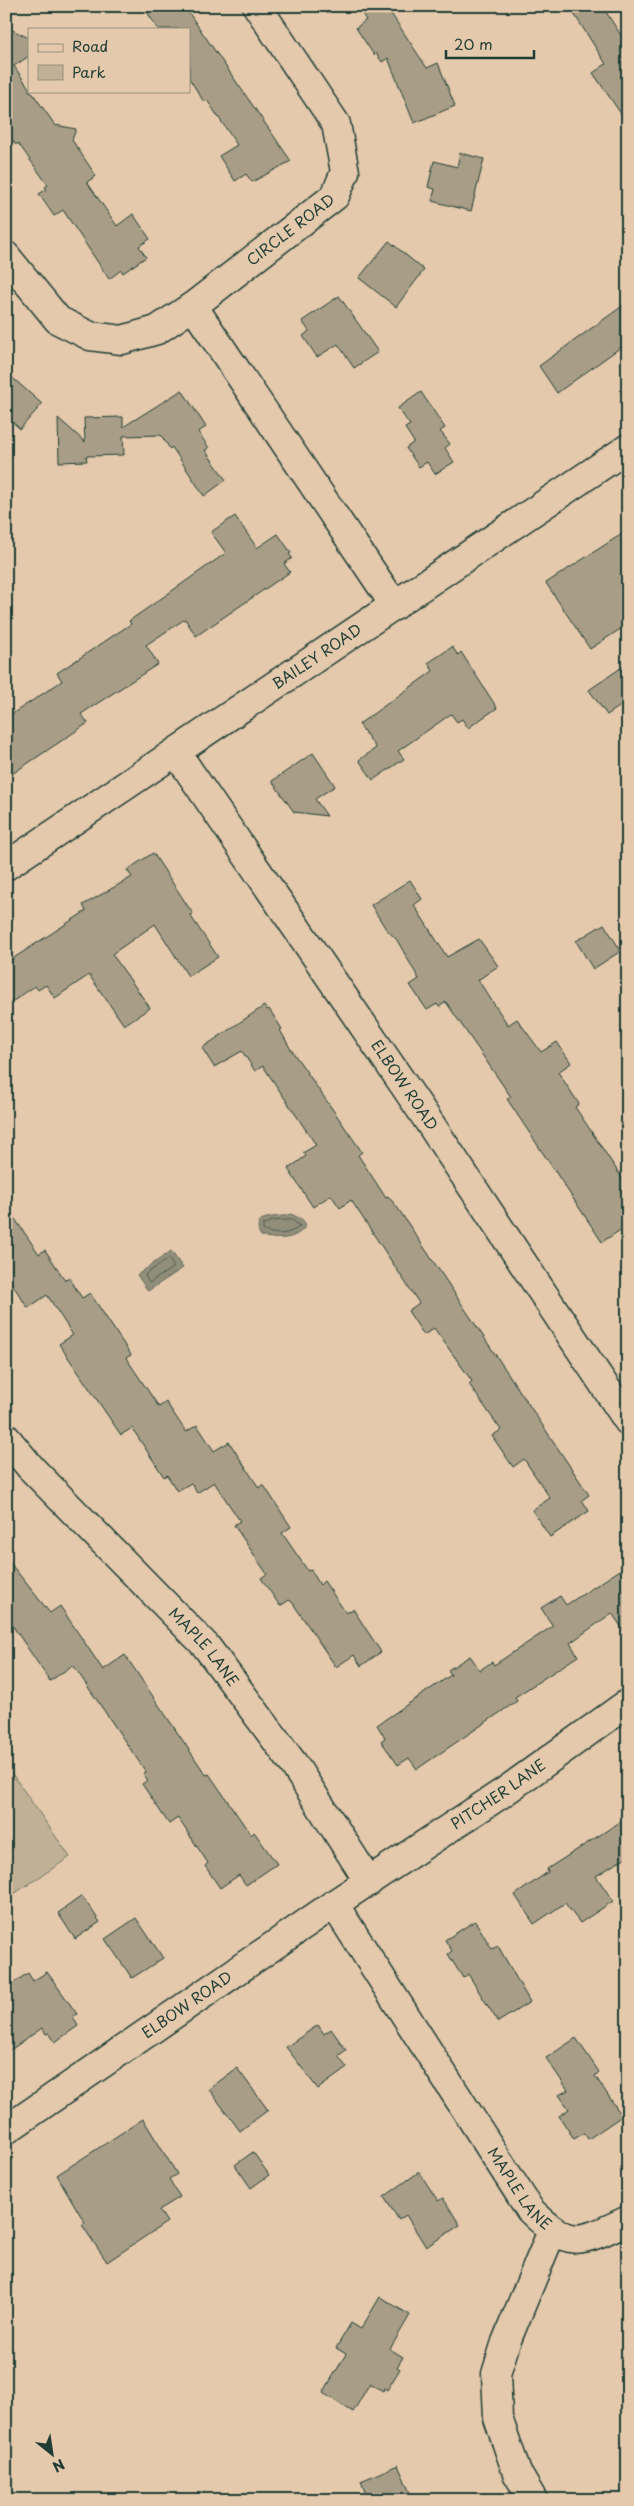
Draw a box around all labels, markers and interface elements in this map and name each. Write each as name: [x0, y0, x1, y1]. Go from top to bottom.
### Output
legend: [28, 28, 190, 92]
scale bar: [446, 28, 534, 60]
text: 20 m: [454, 32, 493, 55]
text: Road: [72, 34, 108, 57]
text: Park: [72, 60, 106, 83]
street label: CIRCLE ROAD: [241, 187, 339, 271]
street label: BAILEY ROAD: [267, 617, 366, 694]
street label: ELBOW ROAD: [366, 1035, 444, 1134]
street label: MAPLE LANE: [164, 1601, 245, 1691]
street label: PITCHER LANE: [446, 1753, 550, 1834]
street label: ELBOW ROAD: [137, 1965, 236, 2043]
street label: MAPLE LANE: [483, 2142, 557, 2235]
north arrow: [28, 2428, 78, 2478]
text: N: [49, 2454, 69, 2478]

